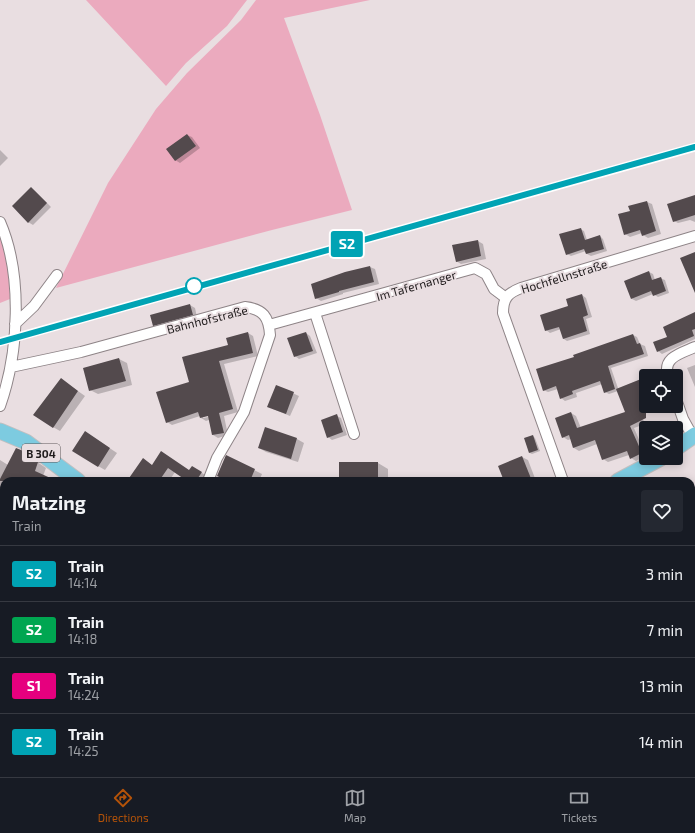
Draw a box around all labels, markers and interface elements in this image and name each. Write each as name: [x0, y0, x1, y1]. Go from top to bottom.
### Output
line badge: S2: [329, 231, 365, 257]
text: S2: [339, 235, 355, 252]
street label: Hochfellnstraße: [519, 256, 609, 296]
street label: Im Tafernanger: [374, 267, 458, 303]
unlabelled marker: [185, 277, 203, 295]
street label: Bahnhofstraße: [165, 302, 249, 336]
map controls: [639, 369, 683, 465]
button: locate: [639, 369, 683, 413]
button: layers: [639, 421, 683, 465]
road number: B 304: [22, 444, 60, 462]
button: heart: [641, 490, 683, 532]
text: Matzing: [12, 491, 86, 514]
text: Train: [12, 518, 41, 534]
text: Train: [68, 557, 104, 575]
text: S2: [26, 565, 42, 582]
text: 3 min: [646, 565, 683, 583]
text: 14:14: [68, 575, 97, 591]
text: Train: [68, 613, 104, 631]
text: S2: [26, 621, 42, 638]
text: 7 min: [646, 621, 683, 639]
text: 14:18: [68, 631, 97, 647]
text: Train: [68, 669, 104, 687]
text: S1: [27, 677, 41, 694]
text: 13 min: [640, 677, 683, 695]
text: 14:24: [68, 687, 100, 703]
text: Train: [68, 725, 104, 743]
text: S2: [26, 733, 42, 750]
text: 14 min: [639, 733, 683, 751]
text: 14:25: [68, 743, 99, 759]
tab: Directions: [98, 787, 148, 824]
tab: Map: [344, 787, 366, 824]
tab: Tickets: [562, 787, 597, 824]

